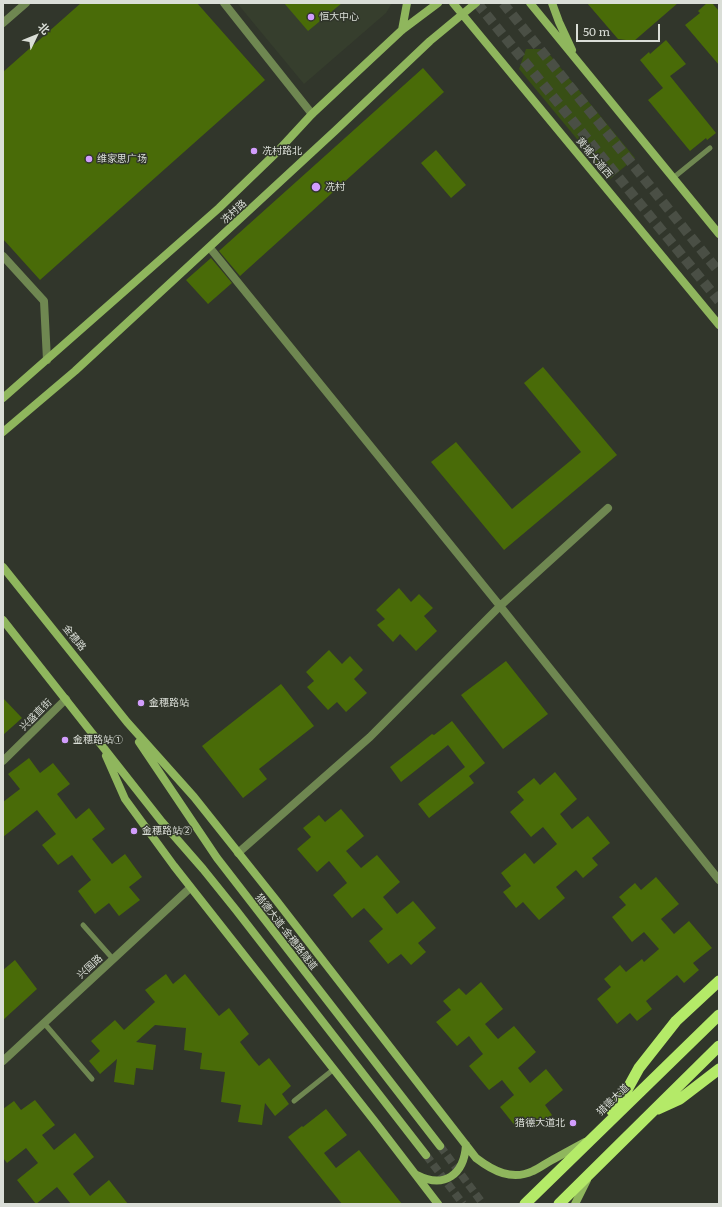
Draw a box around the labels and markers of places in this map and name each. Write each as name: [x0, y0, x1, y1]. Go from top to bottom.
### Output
place label: 恒大中心: [319, 11, 359, 23]
marker: 恒大中心: [306, 12, 316, 22]
place label: 冼村路北: [262, 145, 302, 157]
marker: 冼村路北: [249, 146, 259, 156]
place label: 维家思广场: [97, 153, 147, 165]
marker: 维家思广场: [84, 154, 94, 164]
marker: 冼村: [310, 181, 322, 193]
place label: 冼村: [325, 181, 345, 193]
place label: 金穗路站: [149, 697, 189, 709]
marker: 金穗路站: [136, 698, 146, 708]
place label: 金穗路站①: [73, 734, 123, 746]
marker: 金穗路站①: [60, 735, 70, 745]
place label: 金穗路站②: [142, 825, 192, 837]
marker: 金穗路站②: [129, 826, 139, 836]
place label: 猎德大道北: [515, 1117, 565, 1129]
marker: 猎德大道北: [568, 1118, 578, 1128]

